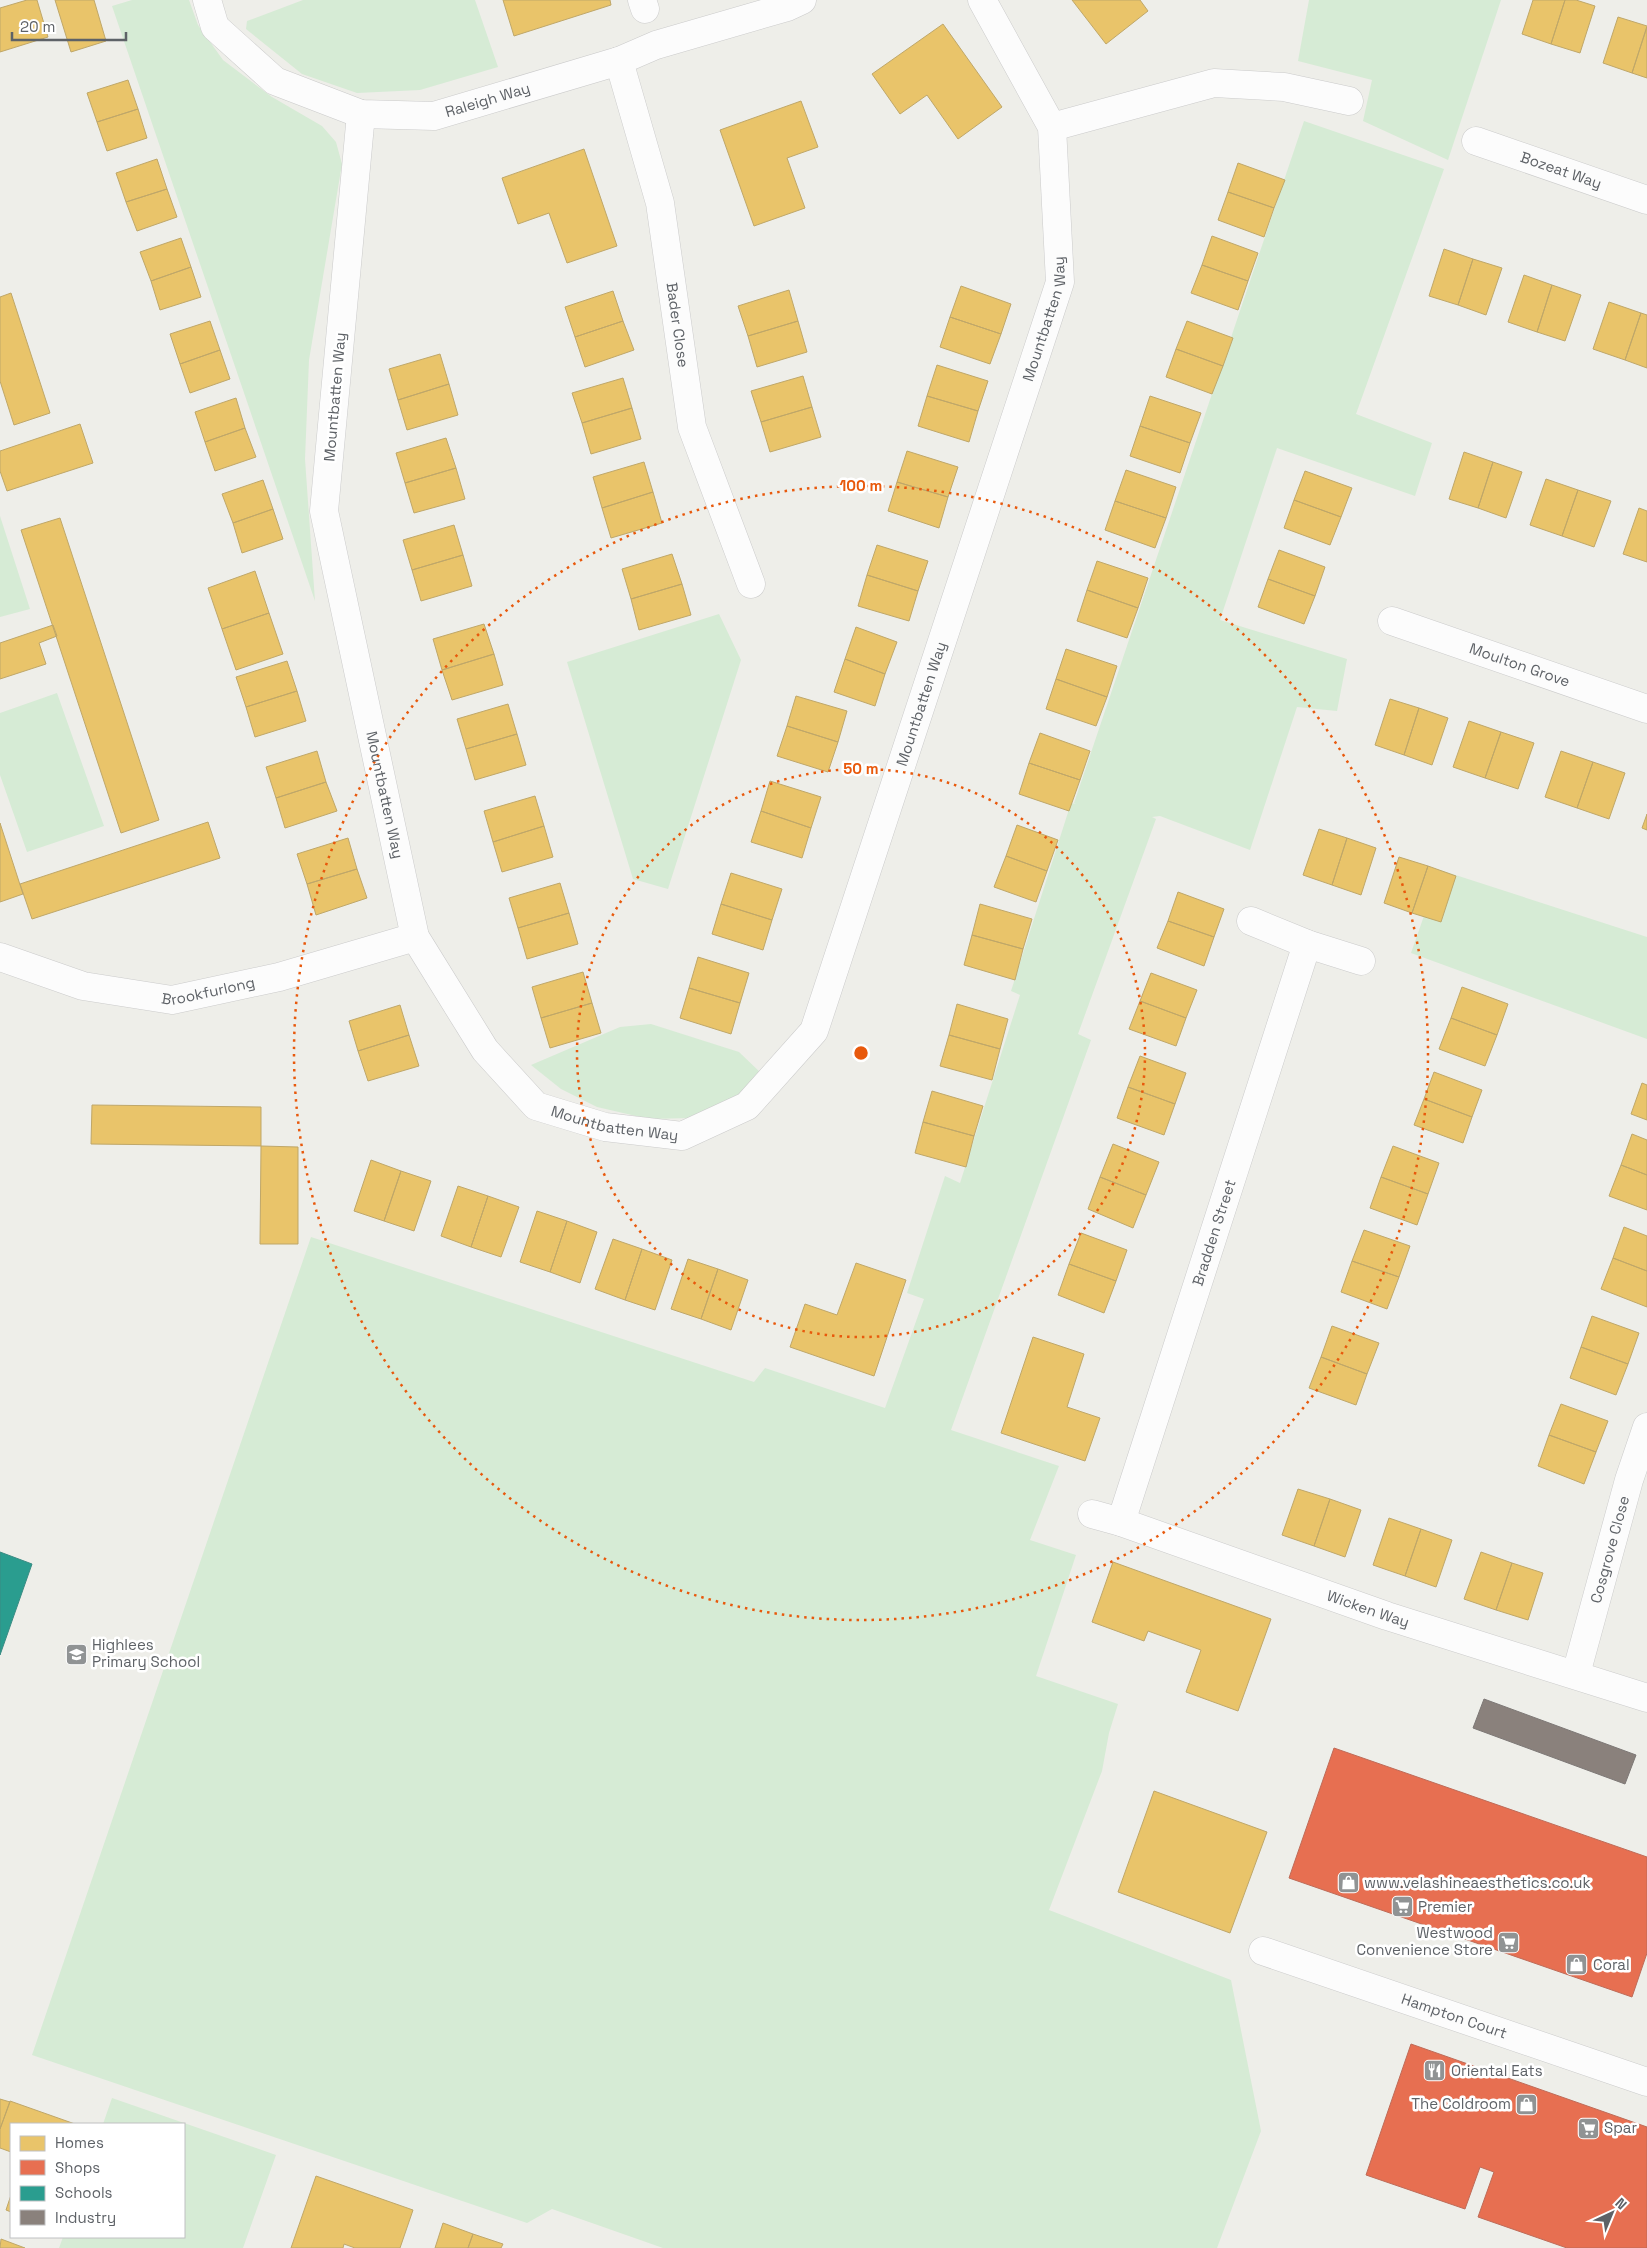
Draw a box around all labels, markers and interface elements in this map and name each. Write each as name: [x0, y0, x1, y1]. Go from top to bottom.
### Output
scale bar: [12, 10, 126, 42]
text: 20 m: [20, 17, 55, 36]
street label: Raleigh Way: [443, 78, 532, 121]
street label: Bozeat Way: [1518, 147, 1604, 193]
street label: Mountbatten Way: [1018, 256, 1069, 384]
street label: Bader Close: [662, 281, 693, 369]
street label: Mountbatten Way: [319, 332, 350, 462]
text: 100 m: [840, 476, 882, 495]
street label: Moulton Grove: [1467, 638, 1573, 691]
street label: Mountbatten Way: [892, 639, 950, 768]
street label: Mountbatten Way: [362, 729, 408, 860]
text: 50 m: [843, 759, 879, 778]
street label: Brookfurlong: [160, 972, 257, 1009]
centre of rings: [852, 1044, 870, 1062]
street label: Mountbatten Way: [549, 1101, 679, 1145]
street label: Bradden Street: [1188, 1177, 1240, 1288]
street label: Cosgrove Close: [1586, 1493, 1633, 1605]
street label: Wicken Way: [1324, 1586, 1412, 1631]
place label: Highlees Primary School: [92, 1635, 200, 1671]
school or university icon: Highlees Primary School: [64, 1642, 88, 1666]
shop icon: www.velashineaesthetics.co.uk: [1336, 1871, 1360, 1895]
place label: www.velashineaesthetics.co.uk: [1364, 1873, 1591, 1892]
supermarket icon: Premier: [1390, 1895, 1414, 1919]
place label: Premier: [1418, 1897, 1473, 1916]
place label: Westwood Convenience Store: [1356, 1923, 1493, 1959]
supermarket icon: Westwood Convenience Store: [1497, 1930, 1521, 1954]
shop icon: Coral: [1565, 1953, 1589, 1977]
place label: Coral: [1593, 1955, 1630, 1974]
street label: Hampton Court: [1399, 1989, 1510, 2043]
restaurant icon: Oriental Eats: [1423, 2059, 1447, 2083]
place label: Oriental Eats: [1451, 2061, 1543, 2080]
shop icon: The Coldroom: [1515, 2092, 1539, 2116]
place label: The Coldroom: [1411, 2094, 1511, 2113]
supermarket icon: Spar: [1576, 2116, 1600, 2140]
place label: Spar: [1604, 2118, 1637, 2137]
legend: [10, 2123, 185, 2238]
text: Homes: [55, 2133, 104, 2152]
text: Shops: [55, 2158, 100, 2177]
text: Schools: [55, 2183, 113, 2202]
north arrow: [1587, 2188, 1637, 2238]
text: N: [1611, 2194, 1631, 2213]
text: Industry: [55, 2208, 116, 2227]

